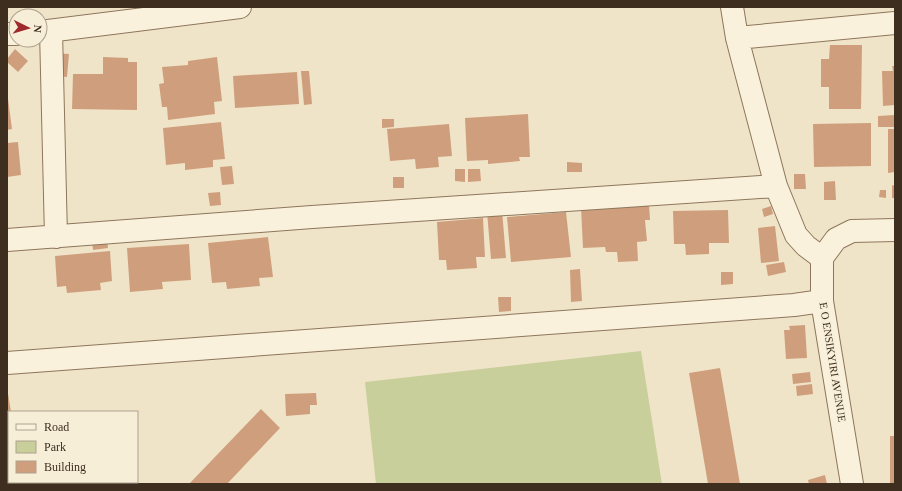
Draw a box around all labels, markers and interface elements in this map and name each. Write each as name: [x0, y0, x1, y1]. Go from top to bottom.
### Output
north arrow: [8, 8, 48, 48]
text: N: [32, 24, 44, 33]
street label: E O ENSIKYIRI AVENUE: [818, 301, 848, 423]
legend: [8, 411, 138, 483]
text: Road: [44, 420, 69, 434]
text: Park: [44, 440, 66, 454]
text: Building: [44, 460, 86, 474]

